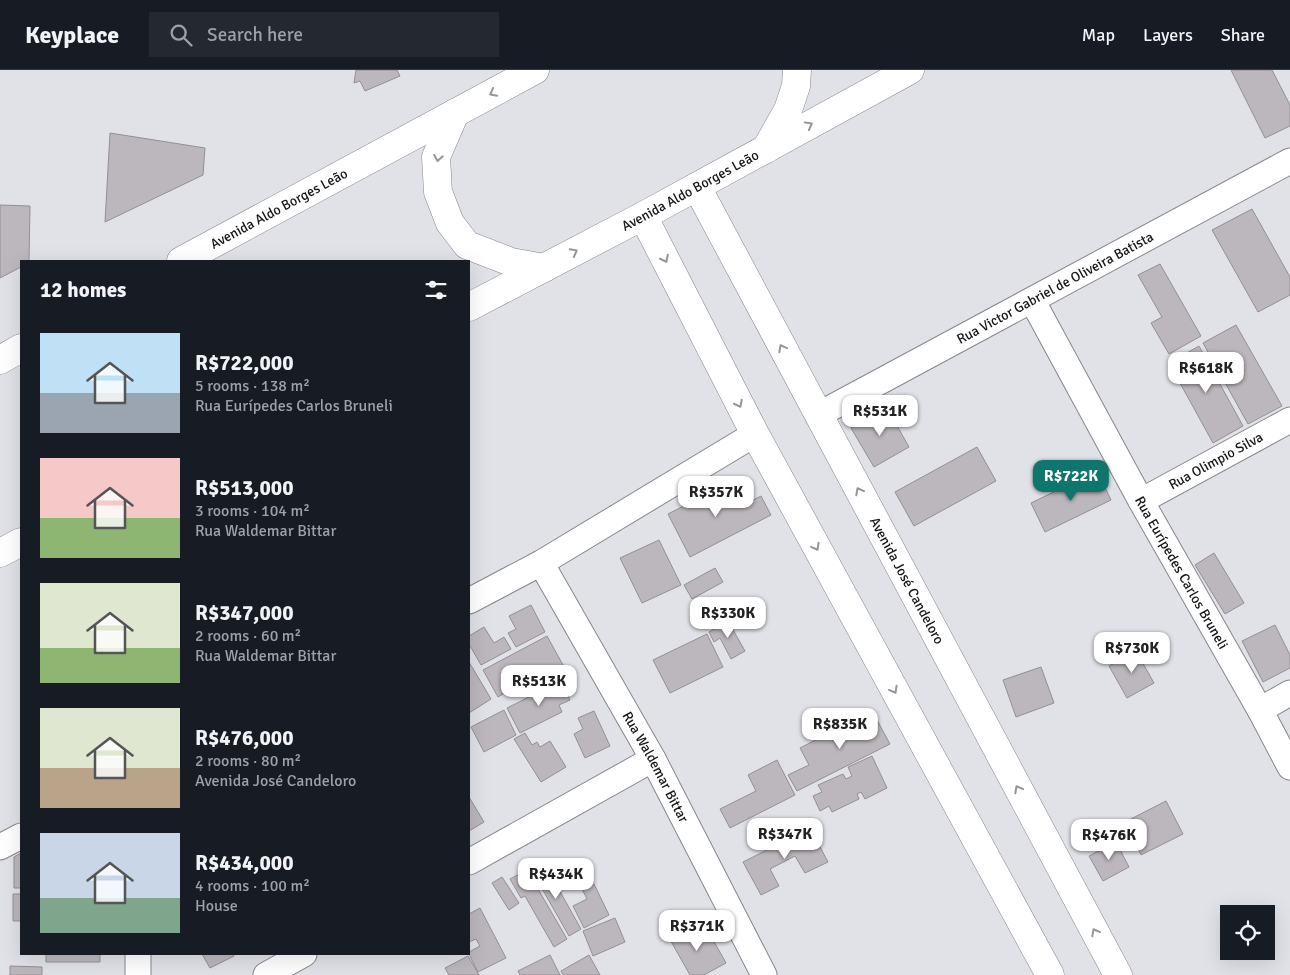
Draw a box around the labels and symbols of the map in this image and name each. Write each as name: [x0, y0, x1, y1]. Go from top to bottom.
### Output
one-way arrow: [489, 87, 498, 97]
one-way arrow: [804, 121, 813, 131]
street label: Avenida Aldo Borges Leão: [619, 146, 762, 235]
one-way arrow: [433, 155, 444, 163]
street label: Avenida Aldo Borges Leão: [207, 165, 351, 253]
street label: Rua Victor Gabriel de Oliveira Batista: [954, 228, 1156, 348]
one-way arrow: [569, 248, 578, 258]
one-way arrow: [659, 254, 669, 263]
one-way arrow: [779, 344, 789, 353]
pin: R$618K: [1165, 352, 1247, 394]
pin: R$531K: [839, 394, 921, 437]
one-way arrow: [733, 399, 743, 408]
street label: Rua Olimpio Silva: [1166, 428, 1266, 493]
pin: R$722K: [1030, 460, 1112, 502]
pin: R$357K: [675, 476, 757, 518]
one-way arrow: [855, 487, 865, 496]
street label: Rua Eurípedes Carlos Bruneli: [1131, 493, 1232, 652]
street label: Avenida José Candeloro: [866, 514, 948, 647]
one-way arrow: [810, 542, 820, 551]
pin: R$330K: [687, 596, 769, 639]
pin: R$730K: [1091, 632, 1173, 674]
pin: R$513K: [498, 664, 580, 707]
one-way arrow: [888, 684, 898, 693]
street label: Rua Waldemar Bittar: [619, 708, 693, 826]
pin: R$835K: [799, 708, 881, 750]
one-way arrow: [1014, 785, 1024, 794]
pin: R$347K: [744, 818, 826, 860]
pin: R$476K: [1068, 818, 1150, 861]
pin: R$434K: [515, 858, 597, 900]
pin: R$371K: [656, 910, 738, 952]
one-way arrow: [1091, 928, 1101, 937]

